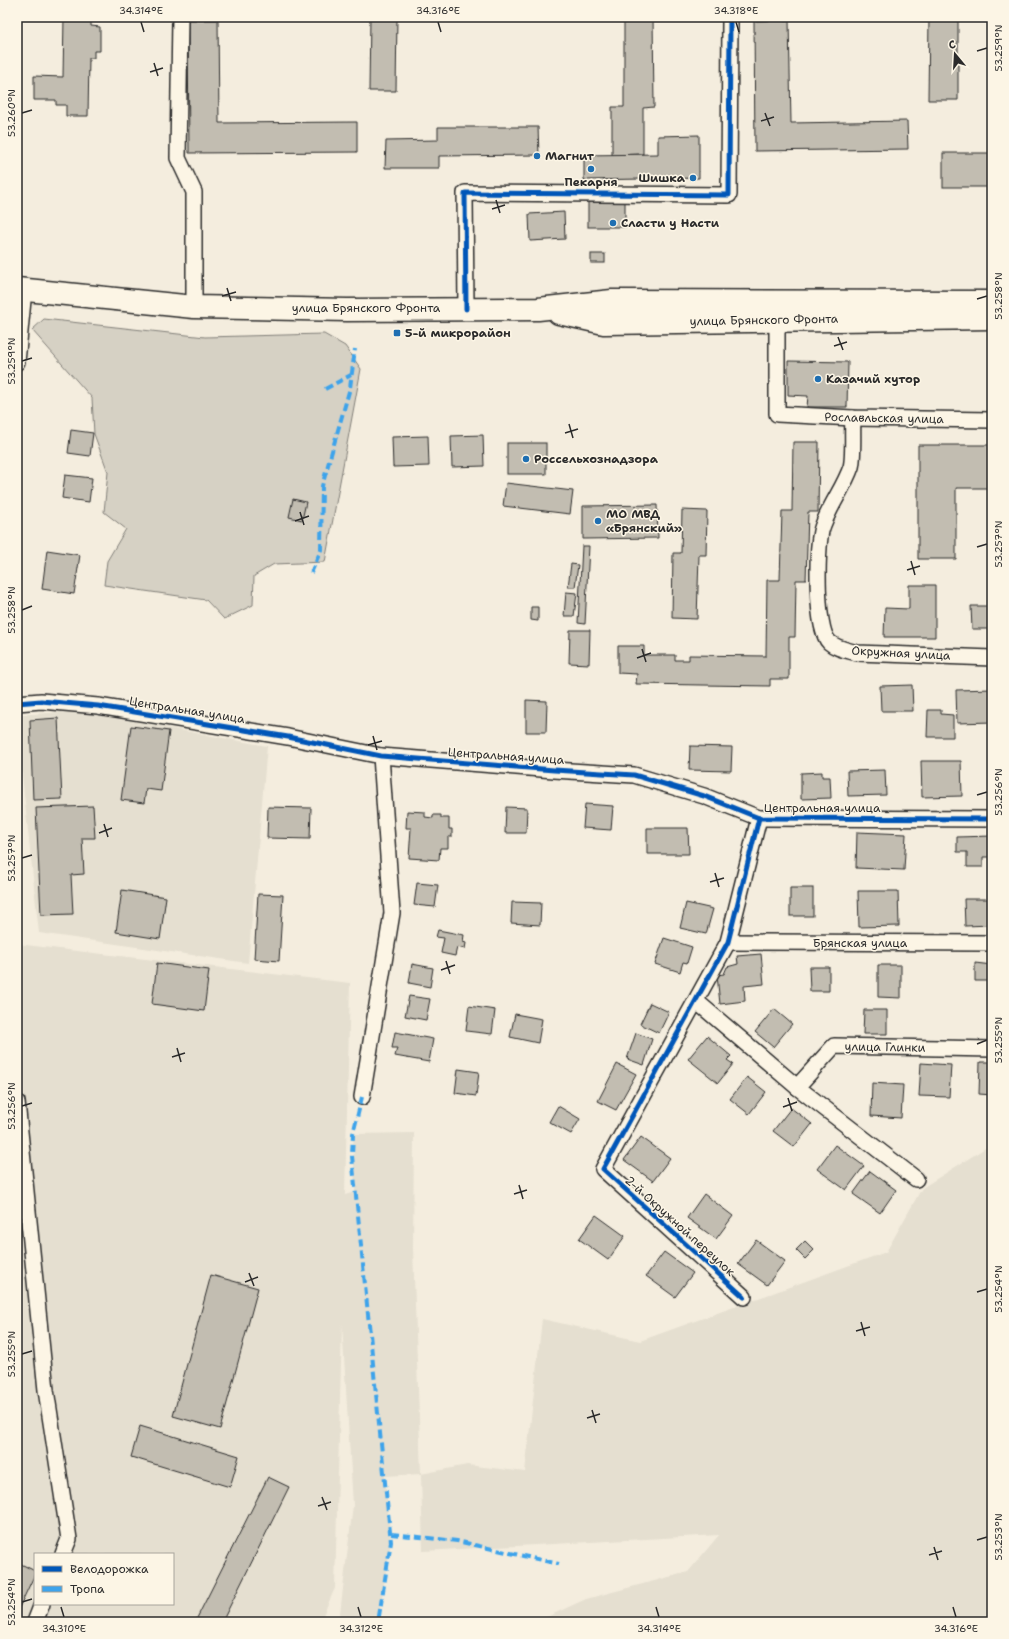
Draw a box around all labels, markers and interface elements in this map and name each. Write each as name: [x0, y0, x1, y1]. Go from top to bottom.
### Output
text: 34.314°E: [119, 4, 163, 17]
text: 34.316°E: [416, 4, 460, 17]
text: 34.318°E: [714, 4, 758, 17]
text: 53.259°N: [992, 24, 1005, 72]
north arrow: [935, 34, 975, 74]
text: С: [947, 37, 958, 53]
text: 53.260°N: [5, 89, 18, 137]
place label: Магнит: [545, 148, 595, 164]
marker: Магнит: [532, 151, 542, 161]
marker: Пекарня: [586, 164, 596, 174]
place label: Шишка: [638, 170, 686, 186]
marker: Шишка: [688, 173, 698, 183]
place label: Пекарня: [564, 174, 618, 190]
place label: Сласти у Насти: [621, 215, 720, 231]
marker: Сласти у Насти: [608, 218, 618, 228]
text: 53.258°N: [992, 272, 1005, 320]
street label: улица Брянского Фронта: [292, 300, 441, 316]
street label: улица Брянского Фронта: [690, 311, 839, 329]
place label: 5-й микрорайон: [405, 325, 511, 341]
marker: 5-й микрорайон: [392, 328, 402, 338]
text: 53.259°N: [5, 337, 18, 385]
place label: Казачий хутор: [826, 371, 920, 387]
marker: Казачий хутор: [813, 374, 823, 384]
street label: Рославльская улица: [824, 409, 944, 427]
place label: Россельхознадзора: [534, 451, 659, 467]
marker: Россельхознадзора: [521, 454, 531, 464]
place label: МО МВД «Брянский»: [606, 506, 682, 536]
marker: МО МВД «Брянский»: [593, 516, 603, 526]
text: 53.257°N: [992, 521, 1005, 567]
text: 53.258°N: [5, 586, 18, 634]
street label: Окружная улица: [851, 642, 951, 664]
street label: Центральная улица: [128, 693, 246, 727]
street label: Центральная улица: [447, 744, 565, 768]
text: 53.256°N: [992, 768, 1005, 816]
street label: Центральная улица: [764, 800, 881, 816]
text: 53.257°N: [5, 835, 18, 881]
street label: Брянская улица: [813, 935, 908, 951]
text: 53.255°N: [992, 1017, 1005, 1063]
street label: улица Глинки: [845, 1038, 926, 1056]
text: 53.256°N: [5, 1082, 18, 1130]
street label: 2-й Окружной переулок: [622, 1172, 739, 1280]
text: 53.254°N: [992, 1265, 1005, 1313]
text: 53.255°N: [5, 1331, 18, 1377]
text: 53.253°N: [992, 1513, 1005, 1561]
legend: [34, 1553, 174, 1605]
text: Велодорожка: [70, 1561, 149, 1577]
text: 53.254°N: [5, 1578, 18, 1626]
text: Тропа: [70, 1581, 105, 1597]
text: 34.310°E: [42, 1622, 86, 1635]
text: 34.312°E: [339, 1622, 383, 1635]
text: 34.314°E: [637, 1622, 681, 1635]
text: 34.316°E: [934, 1622, 978, 1635]

